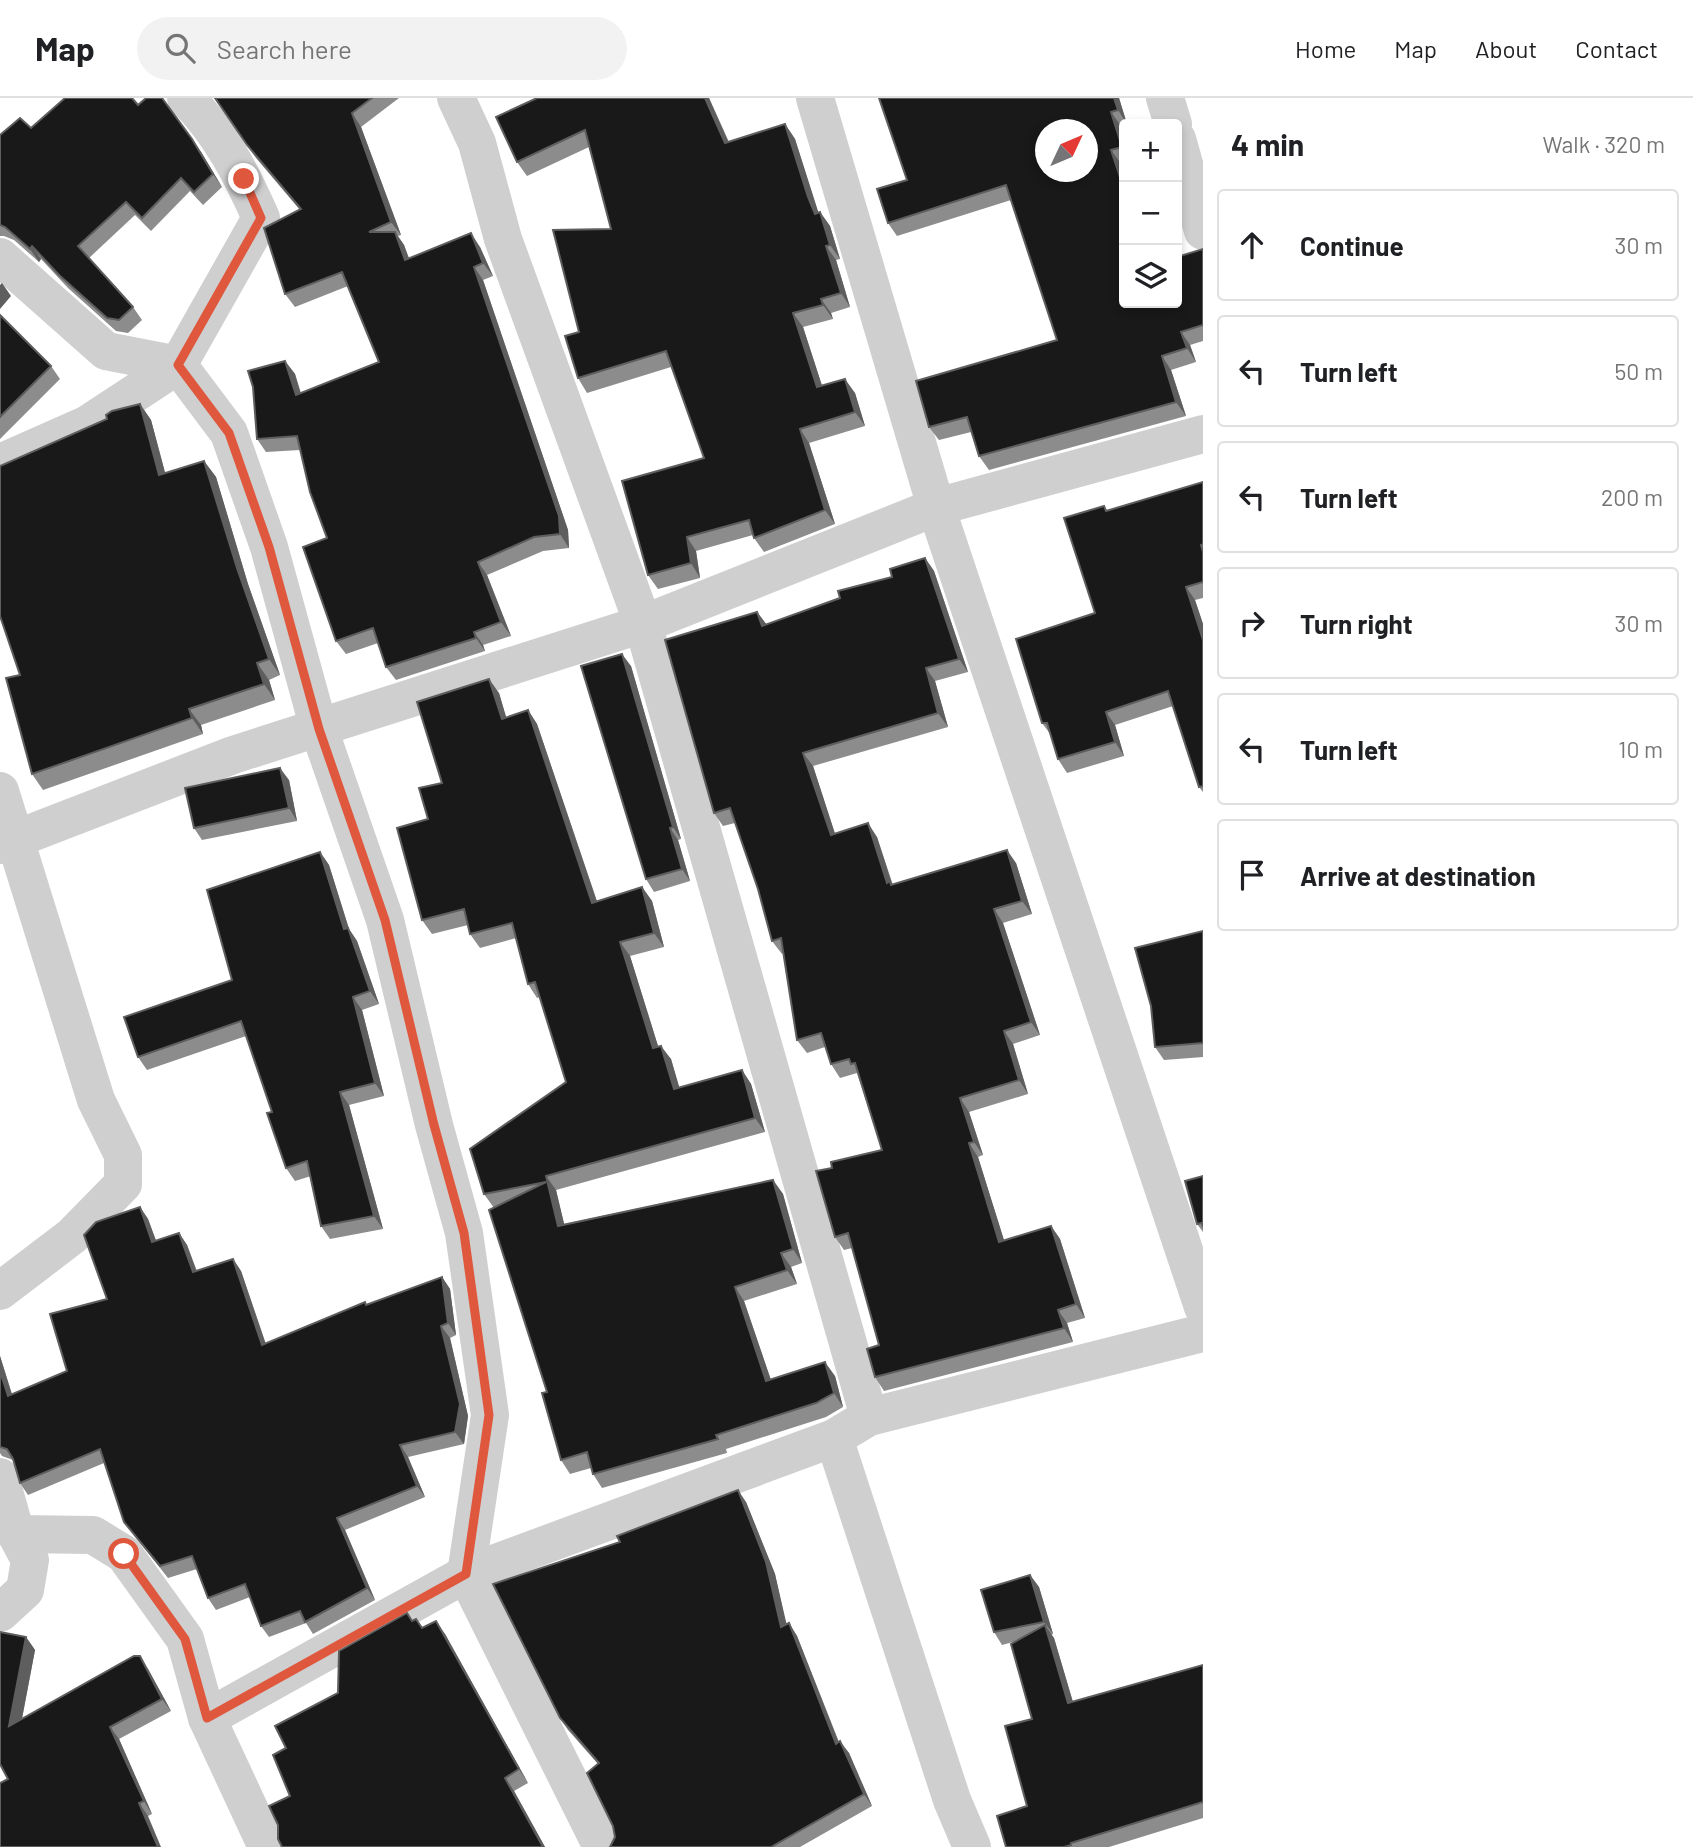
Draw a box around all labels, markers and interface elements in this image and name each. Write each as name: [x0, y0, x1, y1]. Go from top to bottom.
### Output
search box: [137, 17, 627, 80]
text: Map: [35, 28, 95, 68]
icon: search: [161, 29, 199, 67]
text: Search here: [217, 33, 352, 64]
text: Home: [1295, 34, 1356, 63]
text: Map: [1394, 34, 1437, 63]
text: About: [1475, 34, 1537, 63]
text: Contact: [1575, 34, 1658, 63]
north arrow: [1035, 119, 1098, 182]
map controls: [1119, 119, 1182, 308]
button: +: [1119, 119, 1182, 182]
text: 4 min: [1231, 126, 1304, 162]
text: Walk · 320 m: [1543, 130, 1665, 158]
route end: [228, 163, 259, 194]
button: −: [1119, 182, 1182, 245]
icon: ahead: [1233, 226, 1271, 264]
text: Continue: [1300, 230, 1404, 261]
text: 30 m: [1615, 231, 1663, 259]
button: layers: [1119, 245, 1182, 308]
icon: left: [1233, 352, 1271, 390]
text: Turn left: [1300, 356, 1398, 387]
text: 50 m: [1615, 357, 1663, 385]
icon: left: [1233, 478, 1271, 516]
text: Turn left: [1300, 482, 1398, 513]
text: 200 m: [1601, 483, 1663, 511]
icon: right: [1233, 604, 1271, 642]
text: Turn right: [1300, 608, 1413, 639]
text: 30 m: [1615, 609, 1663, 637]
icon: left: [1233, 730, 1271, 768]
text: Turn left: [1300, 734, 1398, 765]
text: 10 m: [1618, 735, 1663, 763]
icon: arrive: [1233, 856, 1271, 894]
text: Arrive at destination: [1300, 860, 1536, 891]
route start: [108, 1538, 139, 1569]

